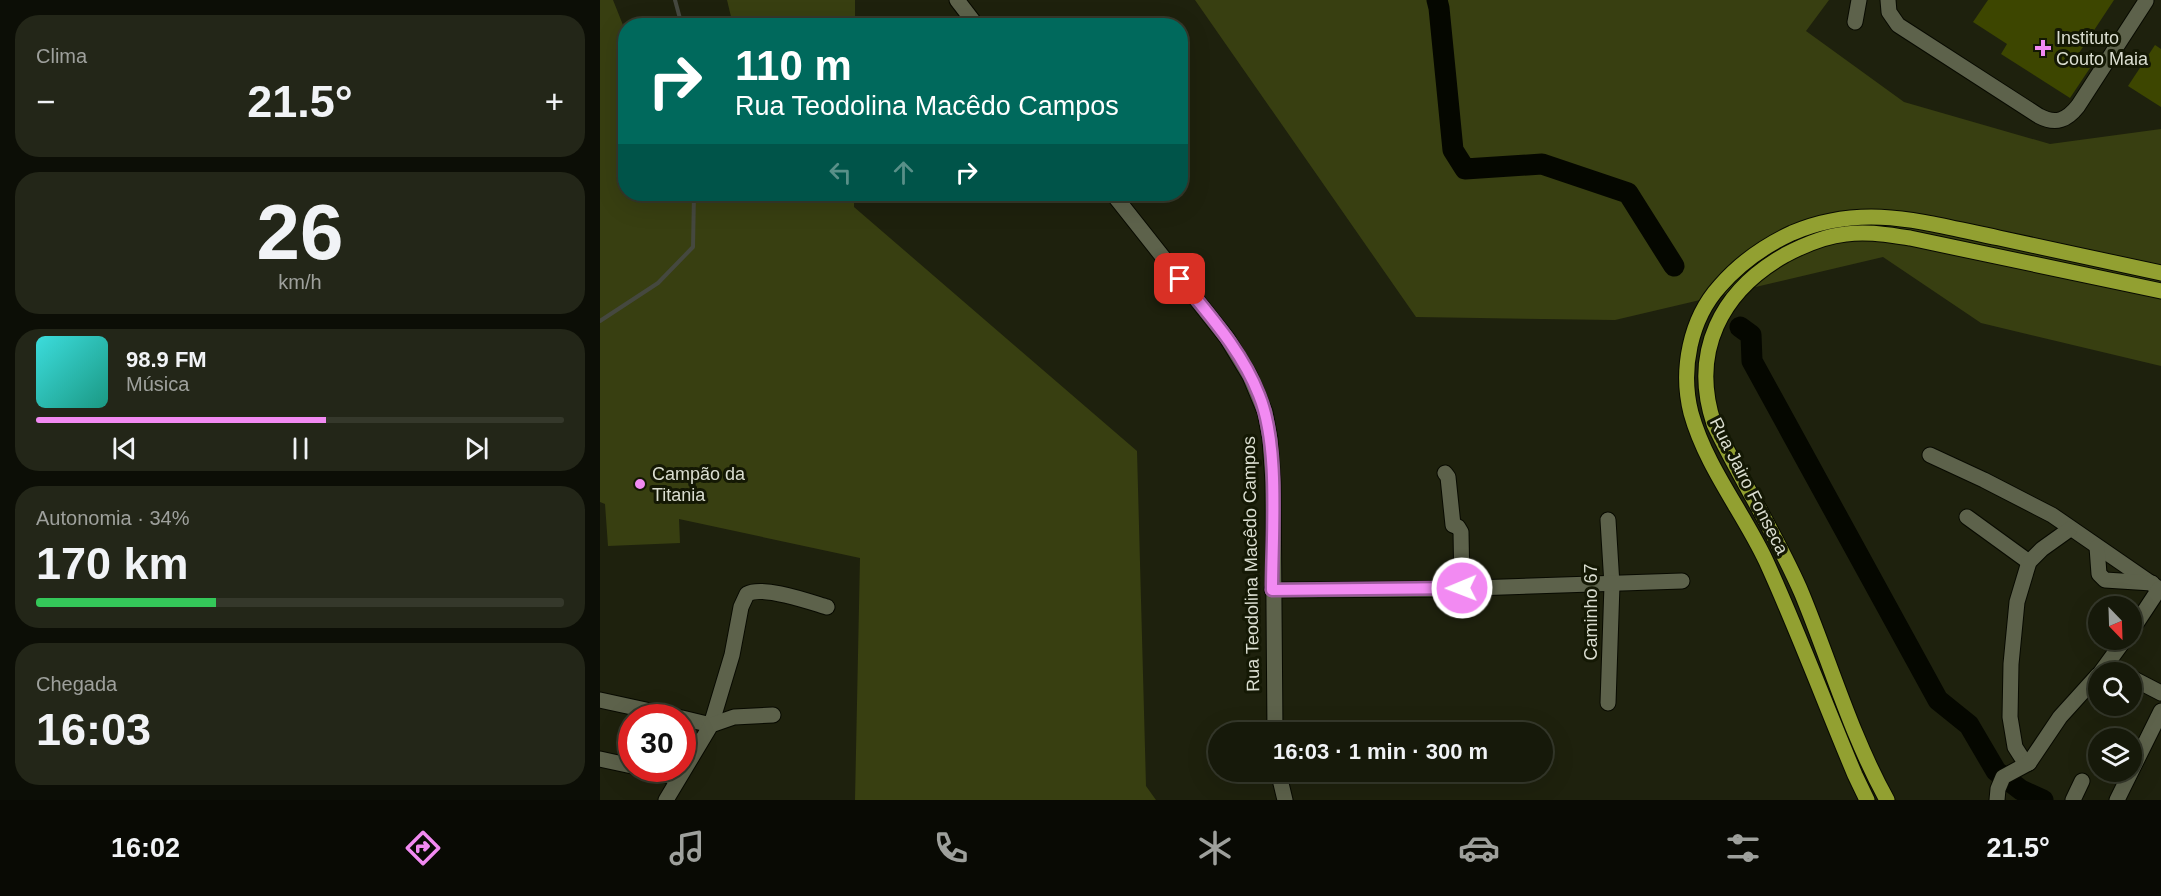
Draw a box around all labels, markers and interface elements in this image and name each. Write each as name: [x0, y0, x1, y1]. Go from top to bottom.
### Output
place label: Instituto Couto Maia: [2056, 28, 2149, 69]
marker: Instituto Couto Maia: [2034, 39, 2052, 57]
icon: right: [636, 42, 714, 120]
text: 110 m: [735, 42, 852, 89]
text: Clima: [36, 45, 87, 67]
text: 21.5°: [247, 76, 353, 127]
text: −: [36, 83, 55, 120]
text: +: [545, 83, 564, 120]
text: Rua Teodolina Macêdo Campos: [735, 91, 1119, 121]
icon: left: [824, 156, 857, 189]
icon: ahead: [887, 156, 920, 189]
icon: right: [950, 156, 983, 189]
text: 26: [257, 188, 343, 276]
pin: [1154, 253, 1205, 304]
icon: arrive: [1163, 262, 1196, 295]
text: km/h: [278, 271, 322, 293]
text: 98.9 FM: [126, 347, 207, 372]
text: Música: [126, 373, 189, 395]
street label: Rua Jairo Fonseca: [1706, 414, 1793, 559]
icon: previous: [108, 432, 141, 465]
icon: pause: [284, 432, 317, 465]
icon: next: [460, 432, 493, 465]
street label: Rua Teodolina Macêdo Campos: [1239, 436, 1263, 692]
place label: Campão da Titania: [652, 464, 746, 505]
marker: Campão da Titania: [633, 477, 647, 491]
text: Autonomia · 34%: [36, 507, 189, 529]
text: 170 km: [36, 538, 189, 589]
position arrow: [1430, 556, 1494, 620]
street label: Caminho 67: [1581, 563, 1601, 661]
north arrow: [2088, 596, 2142, 650]
map controls: [2088, 596, 2142, 782]
button: search: [2088, 662, 2142, 716]
text: Chegada: [36, 673, 117, 695]
text: 16:03: [36, 704, 151, 755]
speed limit sign: 30: [618, 704, 696, 782]
button: layers: [2088, 728, 2142, 782]
text: 16:03 · 1 min · 300 m: [1273, 739, 1488, 764]
icon: directions: [402, 827, 444, 869]
icon: music: [666, 827, 708, 869]
icon: phone: [930, 827, 972, 869]
icon: climate: [1194, 827, 1236, 869]
icon: car: [1458, 827, 1500, 869]
icon: filters: [1722, 827, 1764, 869]
text: 16:02: [111, 833, 180, 863]
text: 21.5°: [1987, 833, 2050, 863]

